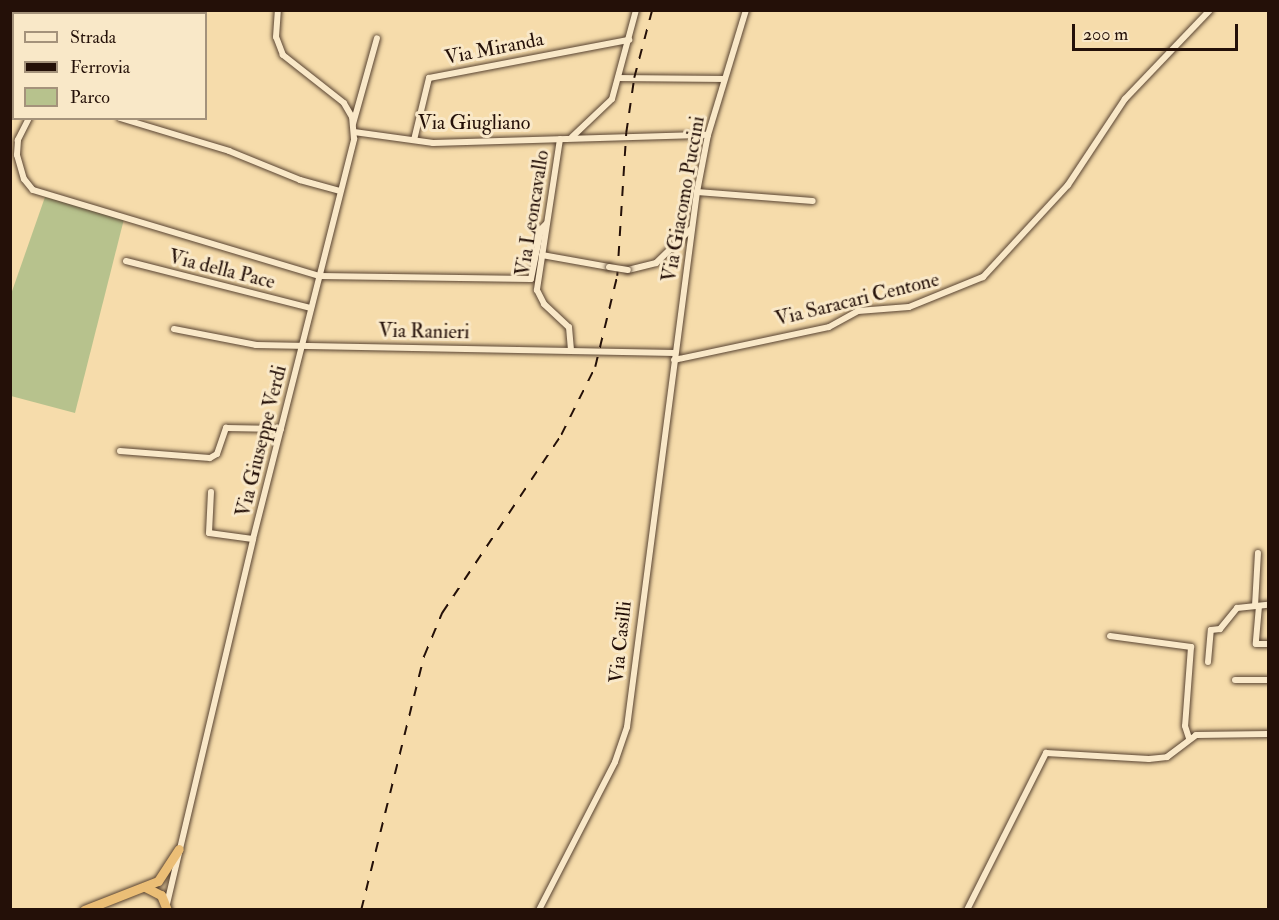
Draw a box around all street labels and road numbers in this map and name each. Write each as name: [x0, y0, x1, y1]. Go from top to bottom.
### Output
street label: Via Miranda: [442, 27, 546, 69]
street label: Via Giugliano: [418, 110, 530, 134]
street label: Via Giacomo Puccini: [657, 114, 709, 284]
street label: Via Leoncavallo: [510, 148, 554, 278]
street label: Via della Pace: [166, 244, 278, 294]
street label: Via Saracari Centone: [773, 267, 941, 331]
street label: Via Ranieri: [378, 318, 470, 344]
street label: Via Giuseppe Verdi: [231, 363, 291, 519]
street label: Via Casilli: [604, 600, 636, 684]

